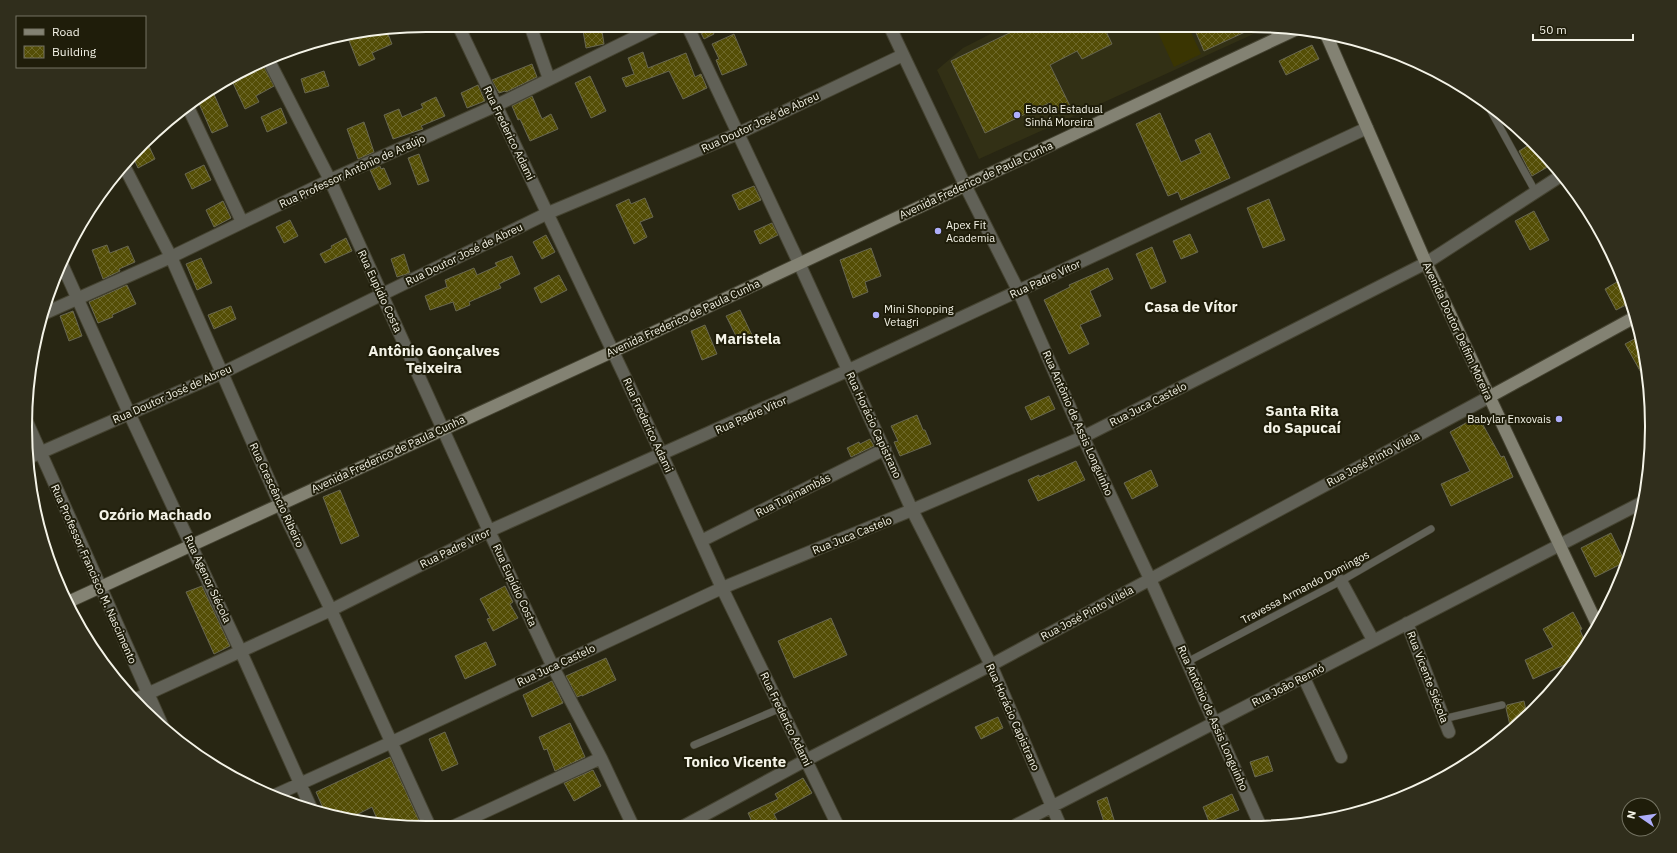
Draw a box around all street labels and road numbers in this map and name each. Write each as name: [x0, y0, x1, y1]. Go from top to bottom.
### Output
street label: Rua Frederico Adami: [480, 84, 538, 182]
street label: Rua Doutor José de Abreu: [699, 88, 821, 156]
street label: Rua Professor Antônio de Araújo: [277, 131, 427, 211]
street label: Avenida Frederico de Paula Cunha: [897, 138, 1055, 222]
street label: Rua Doutor José de Abreu: [403, 220, 525, 288]
street label: Rua Eupídio Costa: [355, 248, 405, 335]
street label: Rua Padre Vitor: [1007, 256, 1083, 302]
street label: Avenida Doutor Delfim Moreira: [1420, 260, 1496, 403]
street label: Avenida Frederico de Paula Cunha: [604, 276, 762, 360]
street label: Rua Antônio de Assis Longuinho: [1040, 348, 1116, 498]
street label: Rua Doutor José de Abreu: [110, 361, 234, 427]
street label: Rua Horácio Capistrano: [843, 370, 905, 480]
street label: Rua Frederico Adami: [620, 375, 676, 475]
street label: Rua Juca Castelo: [1107, 379, 1189, 429]
street label: Rua Padre Vitor: [713, 393, 789, 437]
street label: Avenida Frederico de Paula Cunha: [309, 412, 467, 496]
street label: Rua José Pinto Vilela: [1324, 429, 1422, 489]
street label: Rua Crescêncio Ribeiro: [247, 440, 307, 550]
street label: Rua Tupinambás: [753, 470, 833, 520]
street label: Rua Professor Francisco M. Nascimento: [48, 482, 140, 666]
street label: Rua Juca Castelo: [810, 513, 894, 557]
street label: Rua Padre Vitor: [417, 525, 493, 571]
street label: Rua Agenor Siécola: [182, 533, 235, 625]
street label: Rua Eupídio Costa: [490, 542, 540, 629]
street label: Travessa Armando Domingos: [1238, 547, 1372, 627]
street label: Rua José Pinto Vilela: [1038, 583, 1136, 643]
street label: Rua Vicente Siécola: [1404, 629, 1452, 725]
street label: Rua Juca Castelo: [515, 641, 597, 689]
street label: Rua Antônio de Assis Longuinho: [1175, 643, 1251, 793]
street label: Rua Horácio Capistrano: [983, 661, 1043, 773]
street label: Rua João Rennó: [1249, 661, 1327, 709]
street label: Rua Frederico Adami: [757, 670, 815, 768]

